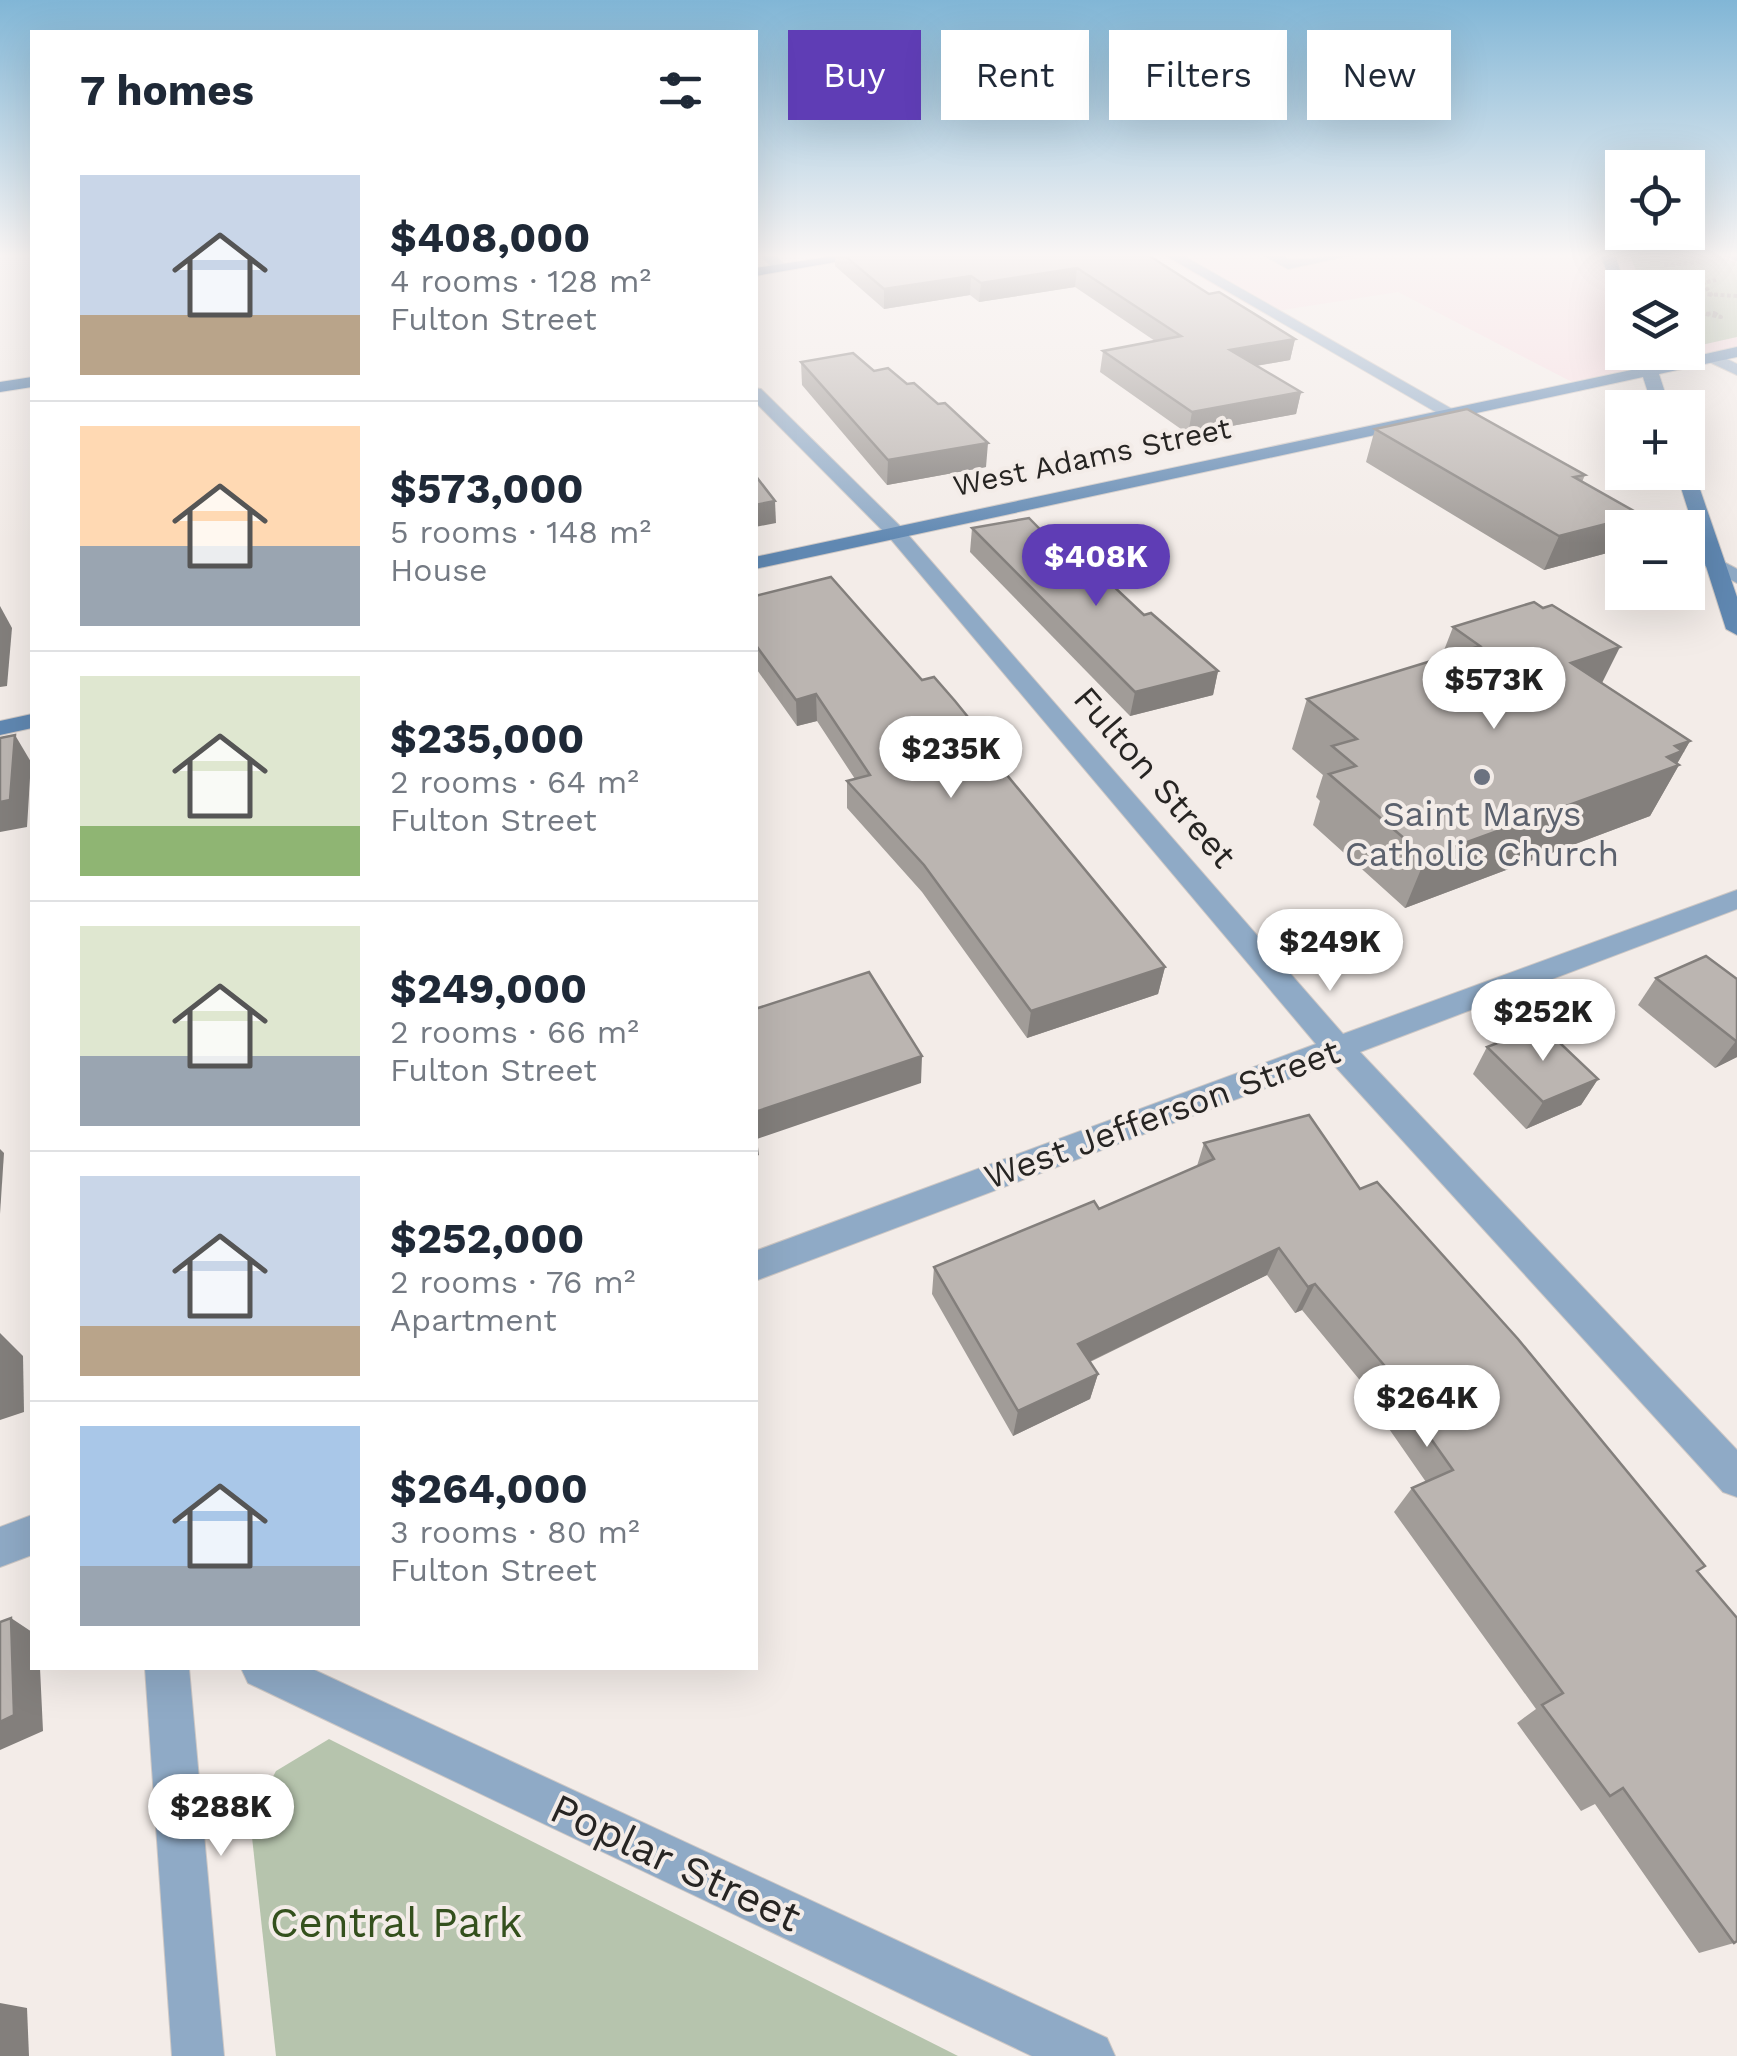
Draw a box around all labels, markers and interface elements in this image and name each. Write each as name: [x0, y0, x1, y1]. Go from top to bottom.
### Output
chip: Buy: [788, 30, 921, 120]
chip: Rent: [941, 30, 1089, 120]
chip: Filters: [1109, 30, 1287, 120]
chip: New: [1307, 30, 1451, 120]
icon: filters: [653, 63, 708, 118]
text: 7 homes: [80, 66, 254, 115]
map controls: [1605, 150, 1705, 610]
button: locate: [1605, 150, 1705, 250]
text: $408,000: [390, 213, 590, 262]
icon: home: [160, 215, 280, 335]
text: 4 rooms · 128 m²: [390, 262, 651, 300]
button: layers: [1605, 270, 1705, 370]
text: Fulton Street: [390, 300, 597, 338]
button: +: [1605, 390, 1705, 490]
street label: West Adams Street: [950, 410, 1234, 503]
text: $573,000: [390, 464, 584, 513]
icon: home: [160, 466, 280, 586]
button: −: [1605, 510, 1705, 610]
text: 5 rooms · 148 m²: [390, 513, 651, 551]
pin: $408K: [1026, 524, 1166, 609]
text: $408K: [1044, 537, 1148, 575]
text: House: [390, 551, 488, 589]
pin: $573K: [1424, 647, 1564, 732]
text: $573K: [1445, 660, 1543, 698]
street label: Fulton Street: [1065, 678, 1245, 876]
text: $235,000: [390, 714, 584, 763]
icon: home: [160, 716, 280, 836]
pin: $235K: [881, 716, 1021, 801]
text: $235K: [901, 729, 1001, 767]
text: 2 rooms · 64 m²: [390, 763, 639, 801]
marker: Saint Marys Catholic Church: [1471, 766, 1493, 788]
place label: Saint Marys Catholic Church: [1345, 793, 1619, 875]
text: Fulton Street: [390, 801, 597, 839]
pin: $249K: [1260, 909, 1400, 994]
text: $249K: [1279, 922, 1381, 960]
text: $249,000: [390, 964, 587, 1013]
icon: home: [160, 966, 280, 1086]
pin: $252K: [1473, 979, 1613, 1064]
text: $252K: [1493, 992, 1593, 1030]
text: 2 rooms · 66 m²: [390, 1013, 639, 1051]
street label: West Jefferson Street: [978, 1030, 1346, 1198]
text: Fulton Street: [390, 1051, 597, 1089]
text: $252,000: [390, 1214, 584, 1263]
icon: home: [160, 1216, 280, 1336]
text: 2 rooms · 76 m²: [390, 1263, 636, 1301]
text: Apartment: [390, 1301, 557, 1339]
pin: $264K: [1357, 1365, 1497, 1450]
text: $264K: [1376, 1378, 1478, 1416]
text: $264,000: [390, 1464, 588, 1513]
icon: home: [160, 1466, 280, 1586]
text: 3 rooms · 80 m²: [390, 1513, 640, 1551]
text: Fulton Street: [390, 1551, 597, 1589]
pin: $288K: [151, 1774, 291, 1859]
street label: Poplar Street: [543, 1783, 809, 1942]
text: $288K: [170, 1787, 272, 1825]
park label: Central Park: [270, 1898, 522, 1947]

